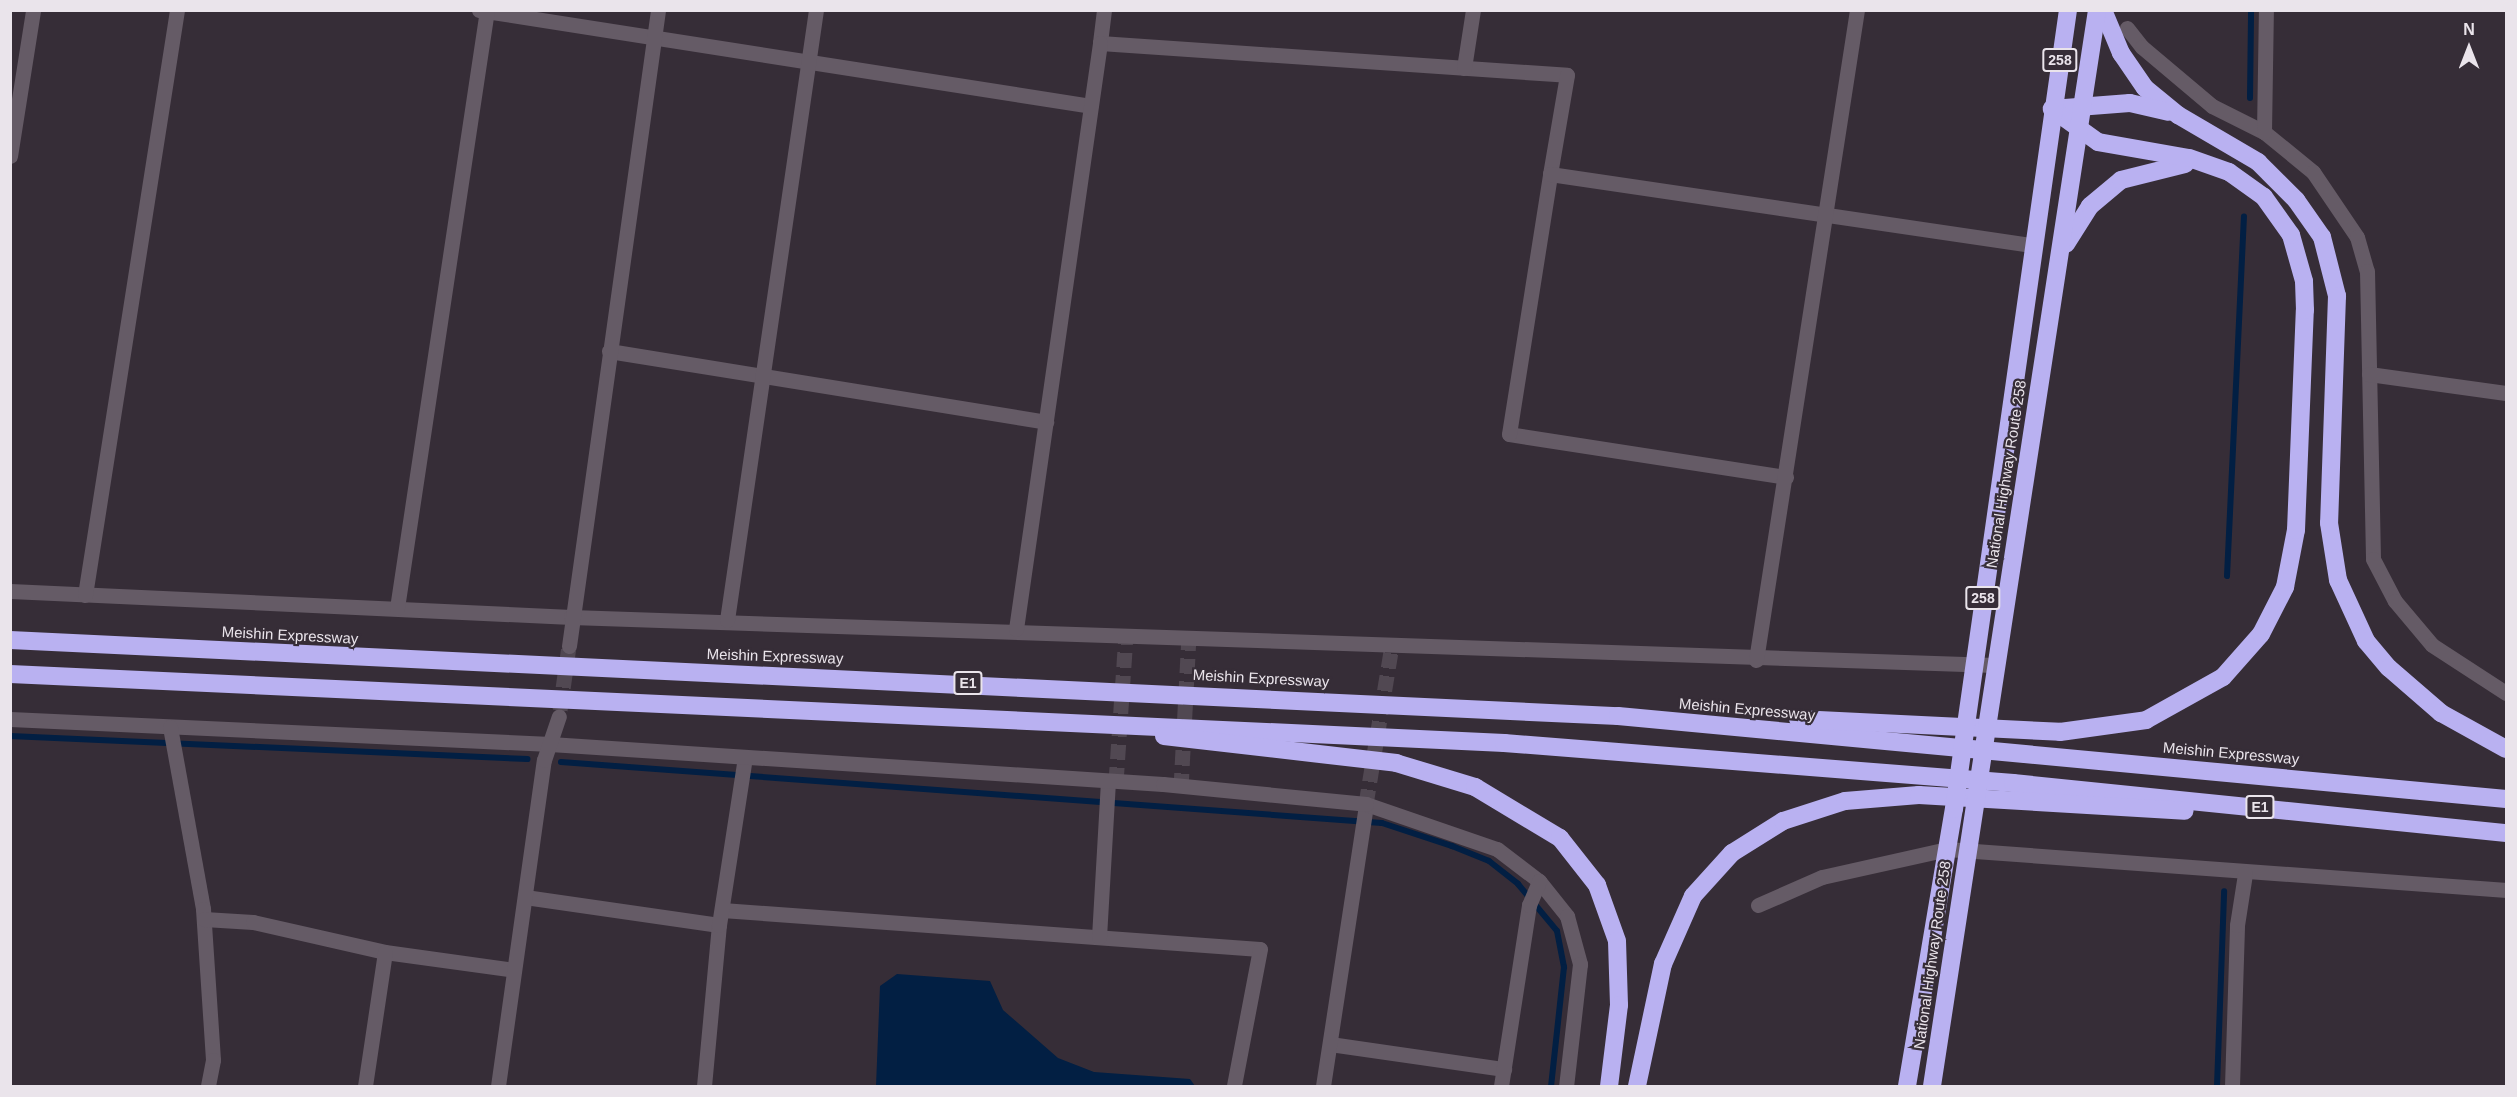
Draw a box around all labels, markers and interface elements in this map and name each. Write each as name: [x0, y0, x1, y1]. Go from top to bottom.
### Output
north arrow: [2439, 18, 2499, 78]
text: N: [2463, 21, 2475, 38]
road number: 258: [2042, 49, 2078, 71]
street label: National Highway Route 258: [1982, 379, 2030, 569]
road number: 258: [1965, 587, 2001, 609]
street label: Meishin Expressway: [221, 622, 359, 648]
street label: Meishin Expressway: [706, 645, 844, 667]
street label: Meishin Expressway: [1192, 665, 1330, 691]
road number: E1: [953, 672, 983, 694]
street label: Meishin Expressway: [1678, 694, 1816, 724]
street label: Meishin Expressway: [2162, 738, 2300, 768]
road number: E1: [2245, 796, 2275, 818]
street label: National Highway Route 258: [1910, 860, 1954, 1050]

